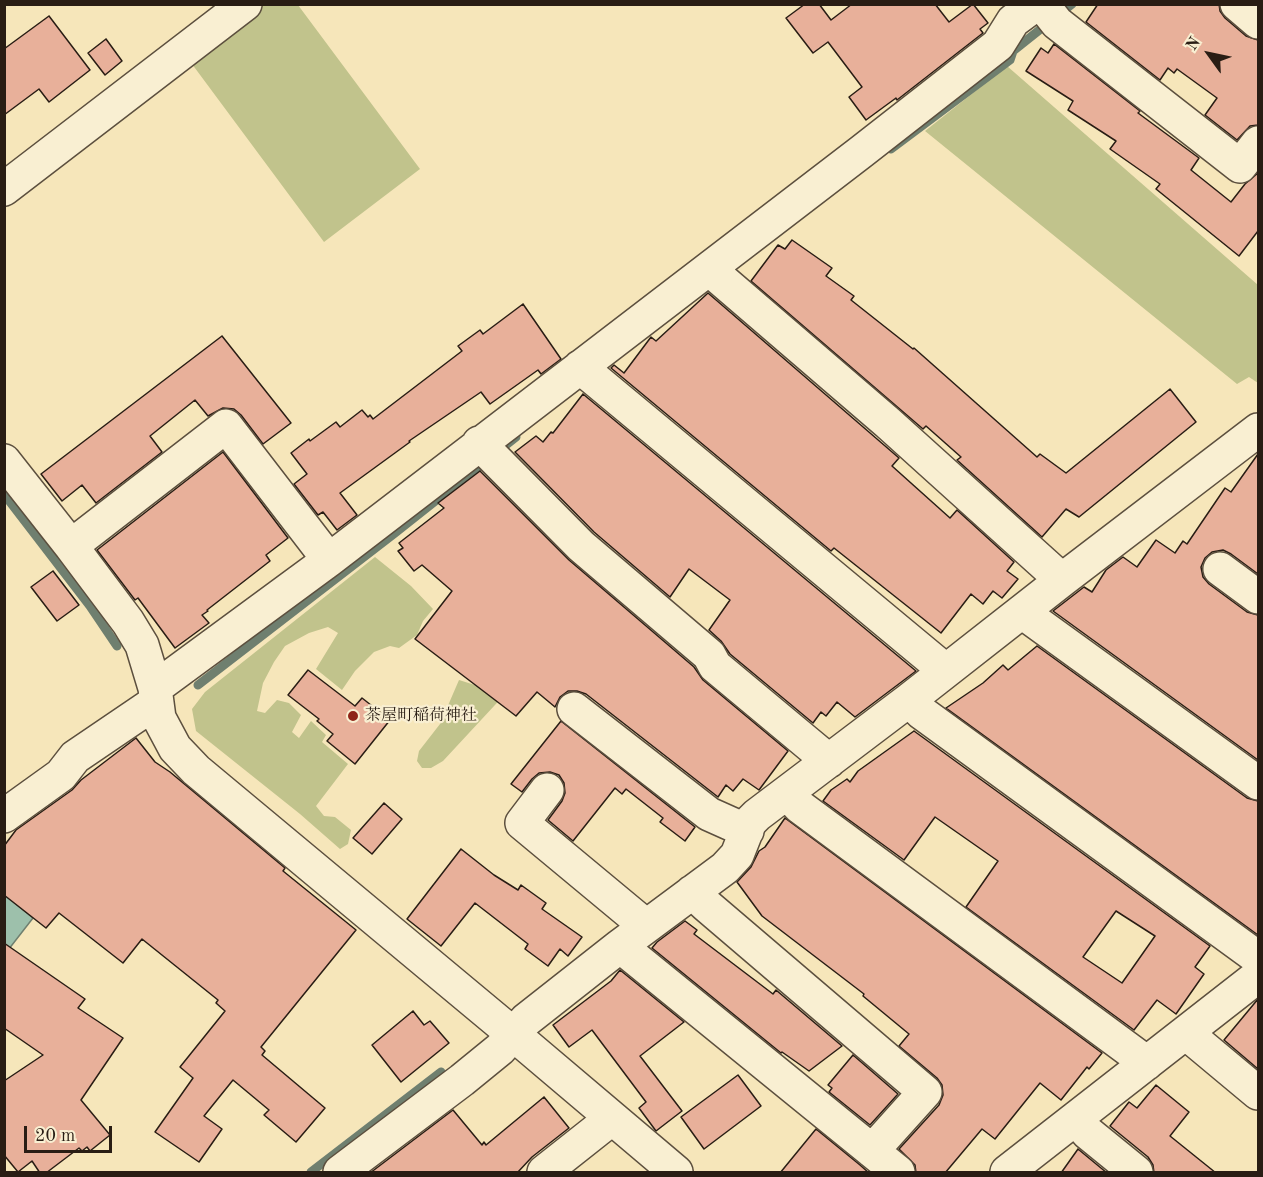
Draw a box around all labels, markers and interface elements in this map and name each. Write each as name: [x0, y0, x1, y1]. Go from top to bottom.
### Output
north arrow: [1179, 24, 1239, 84]
text: N: [1184, 35, 1204, 54]
place label: 茶屋町稲荷神社: [365, 706, 477, 726]
marker: 茶屋町稲荷神社: [346, 709, 360, 723]
scale bar: [27, 1114, 116, 1152]
text: 20 m: [35, 1127, 75, 1145]

